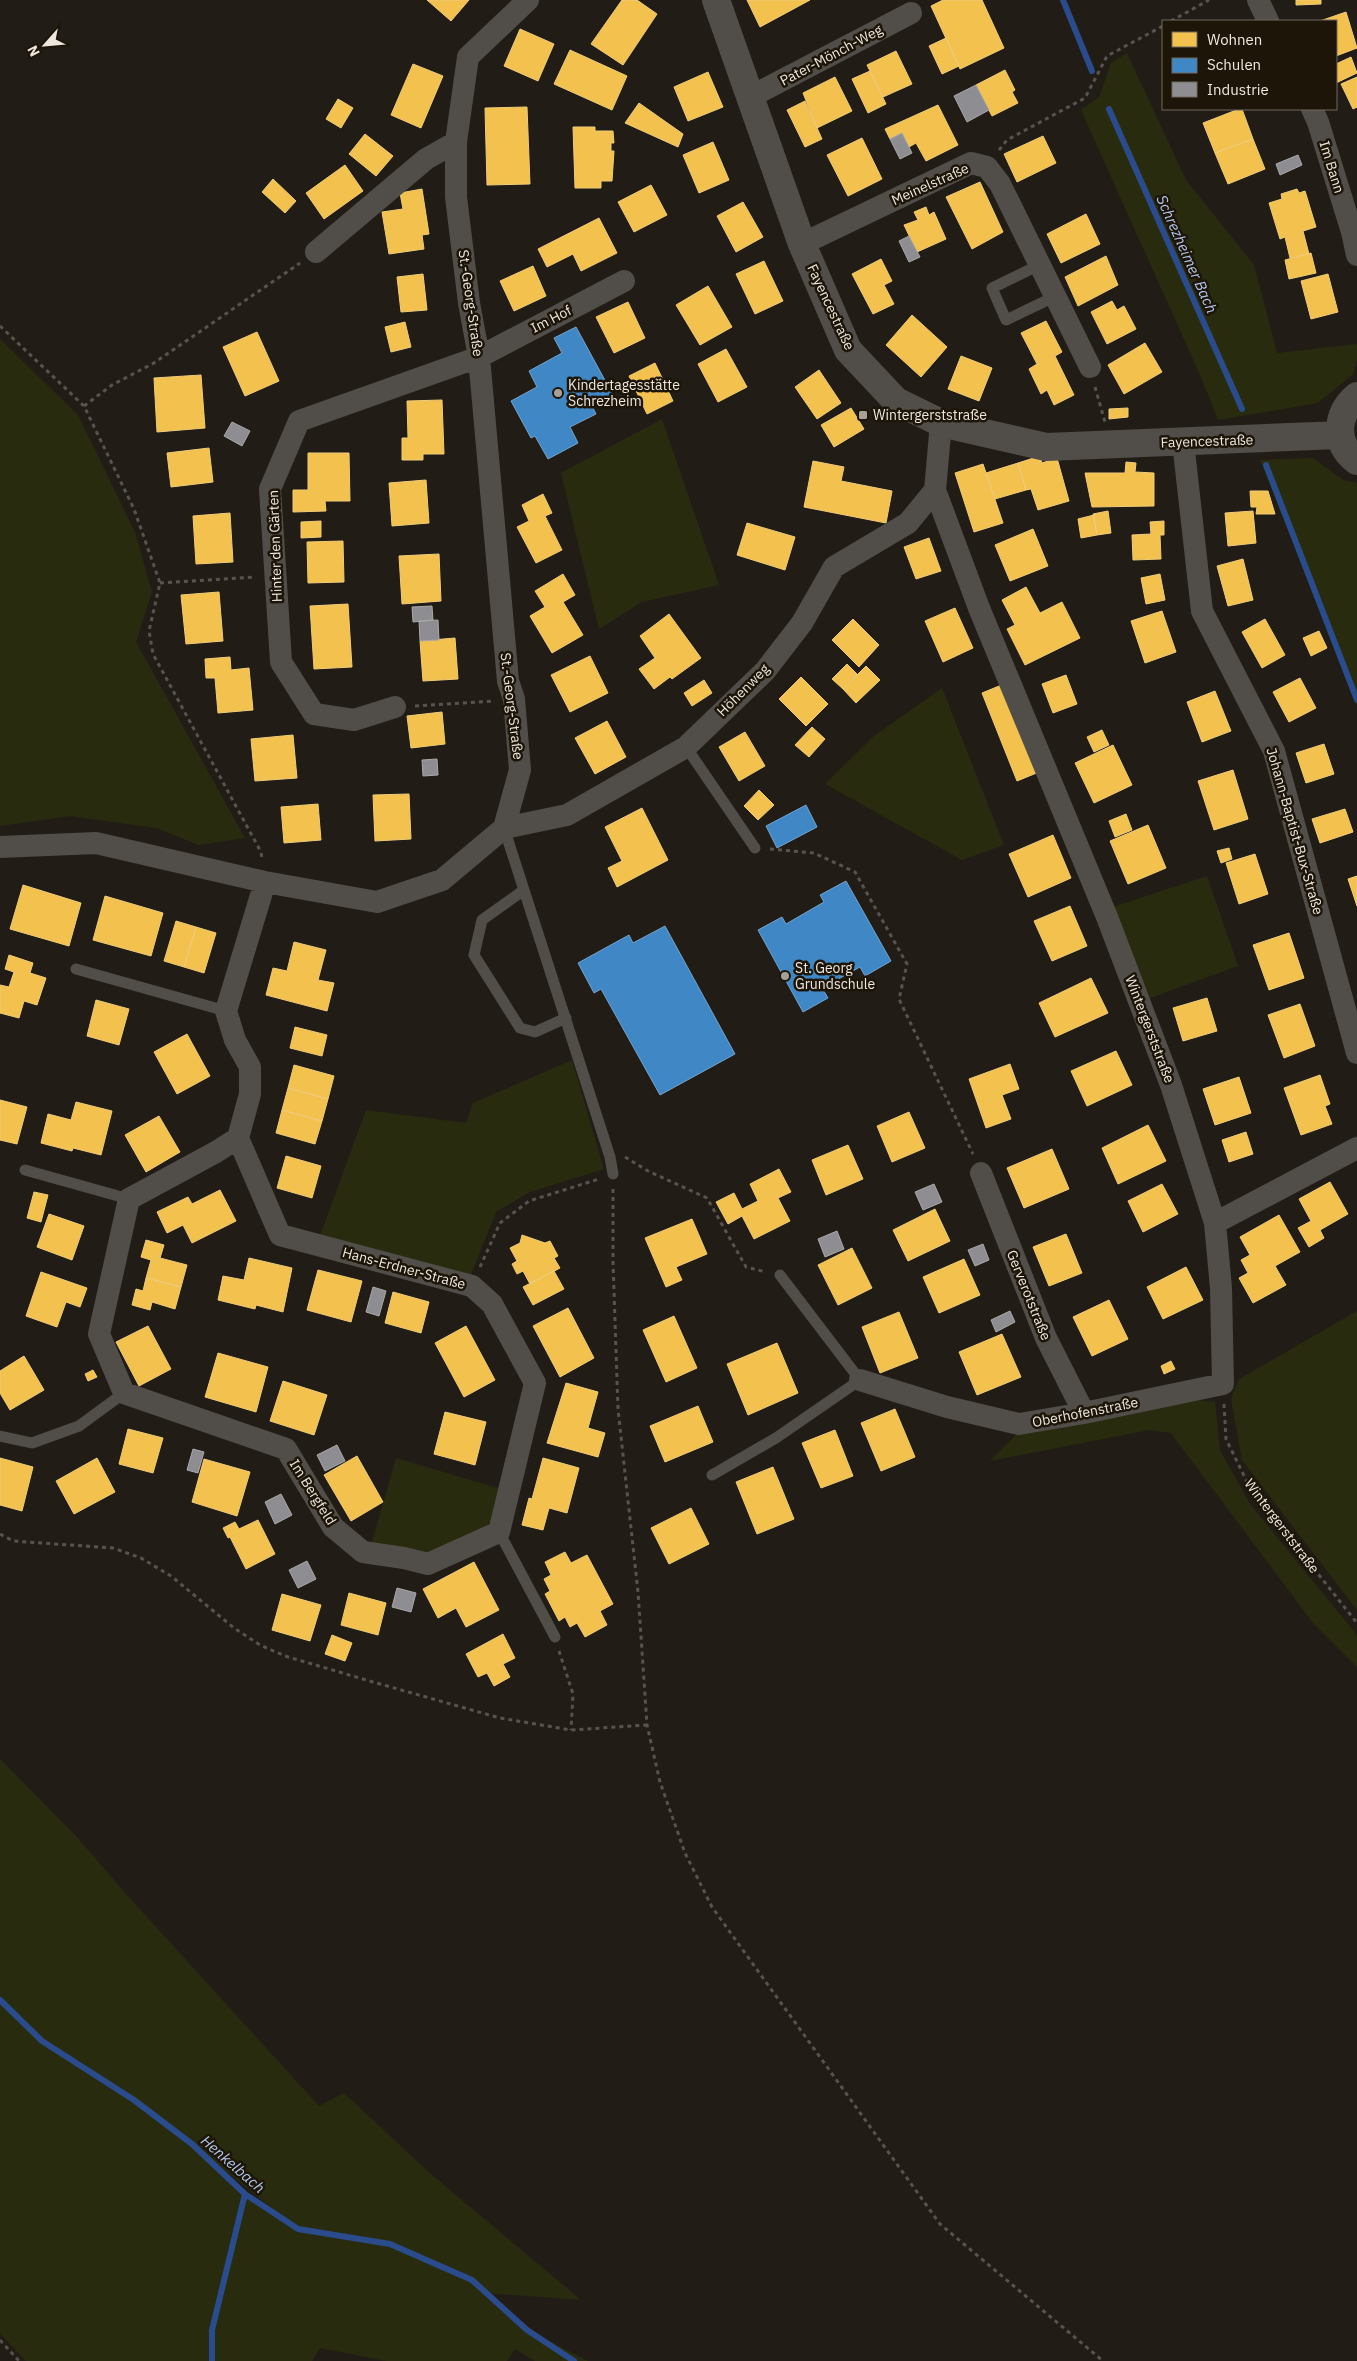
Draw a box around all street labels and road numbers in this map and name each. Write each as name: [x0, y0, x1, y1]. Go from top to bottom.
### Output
street label: Pater-Mönch-Weg: [777, 20, 886, 90]
street label: Im Bann: [1316, 139, 1348, 195]
street label: Meinelstraße: [888, 159, 972, 209]
street label: St.-Georg-Straße: [455, 248, 487, 358]
street label: Fayencestraße: [803, 261, 859, 353]
street label: Im Hof: [528, 301, 575, 337]
street label: Fayencestraße: [1160, 430, 1254, 452]
street label: Hinter den Gärten: [264, 490, 286, 602]
street label: St.-Georg-Straße: [497, 651, 528, 761]
street label: Höhenweg: [713, 660, 773, 720]
street label: Johann-Baptist-Bux-Straße: [1262, 745, 1328, 917]
street label: Wintergerststraße: [1121, 973, 1179, 1086]
street label: Hans-Erdner-Straße: [340, 1243, 468, 1293]
street label: Gerverotstraße: [1003, 1247, 1055, 1343]
street label: Oberhofenstraße: [1031, 1393, 1140, 1431]
street label: Im Bergfeld: [286, 1456, 340, 1528]
street label: Wintergerststraße: [1241, 1475, 1324, 1577]

